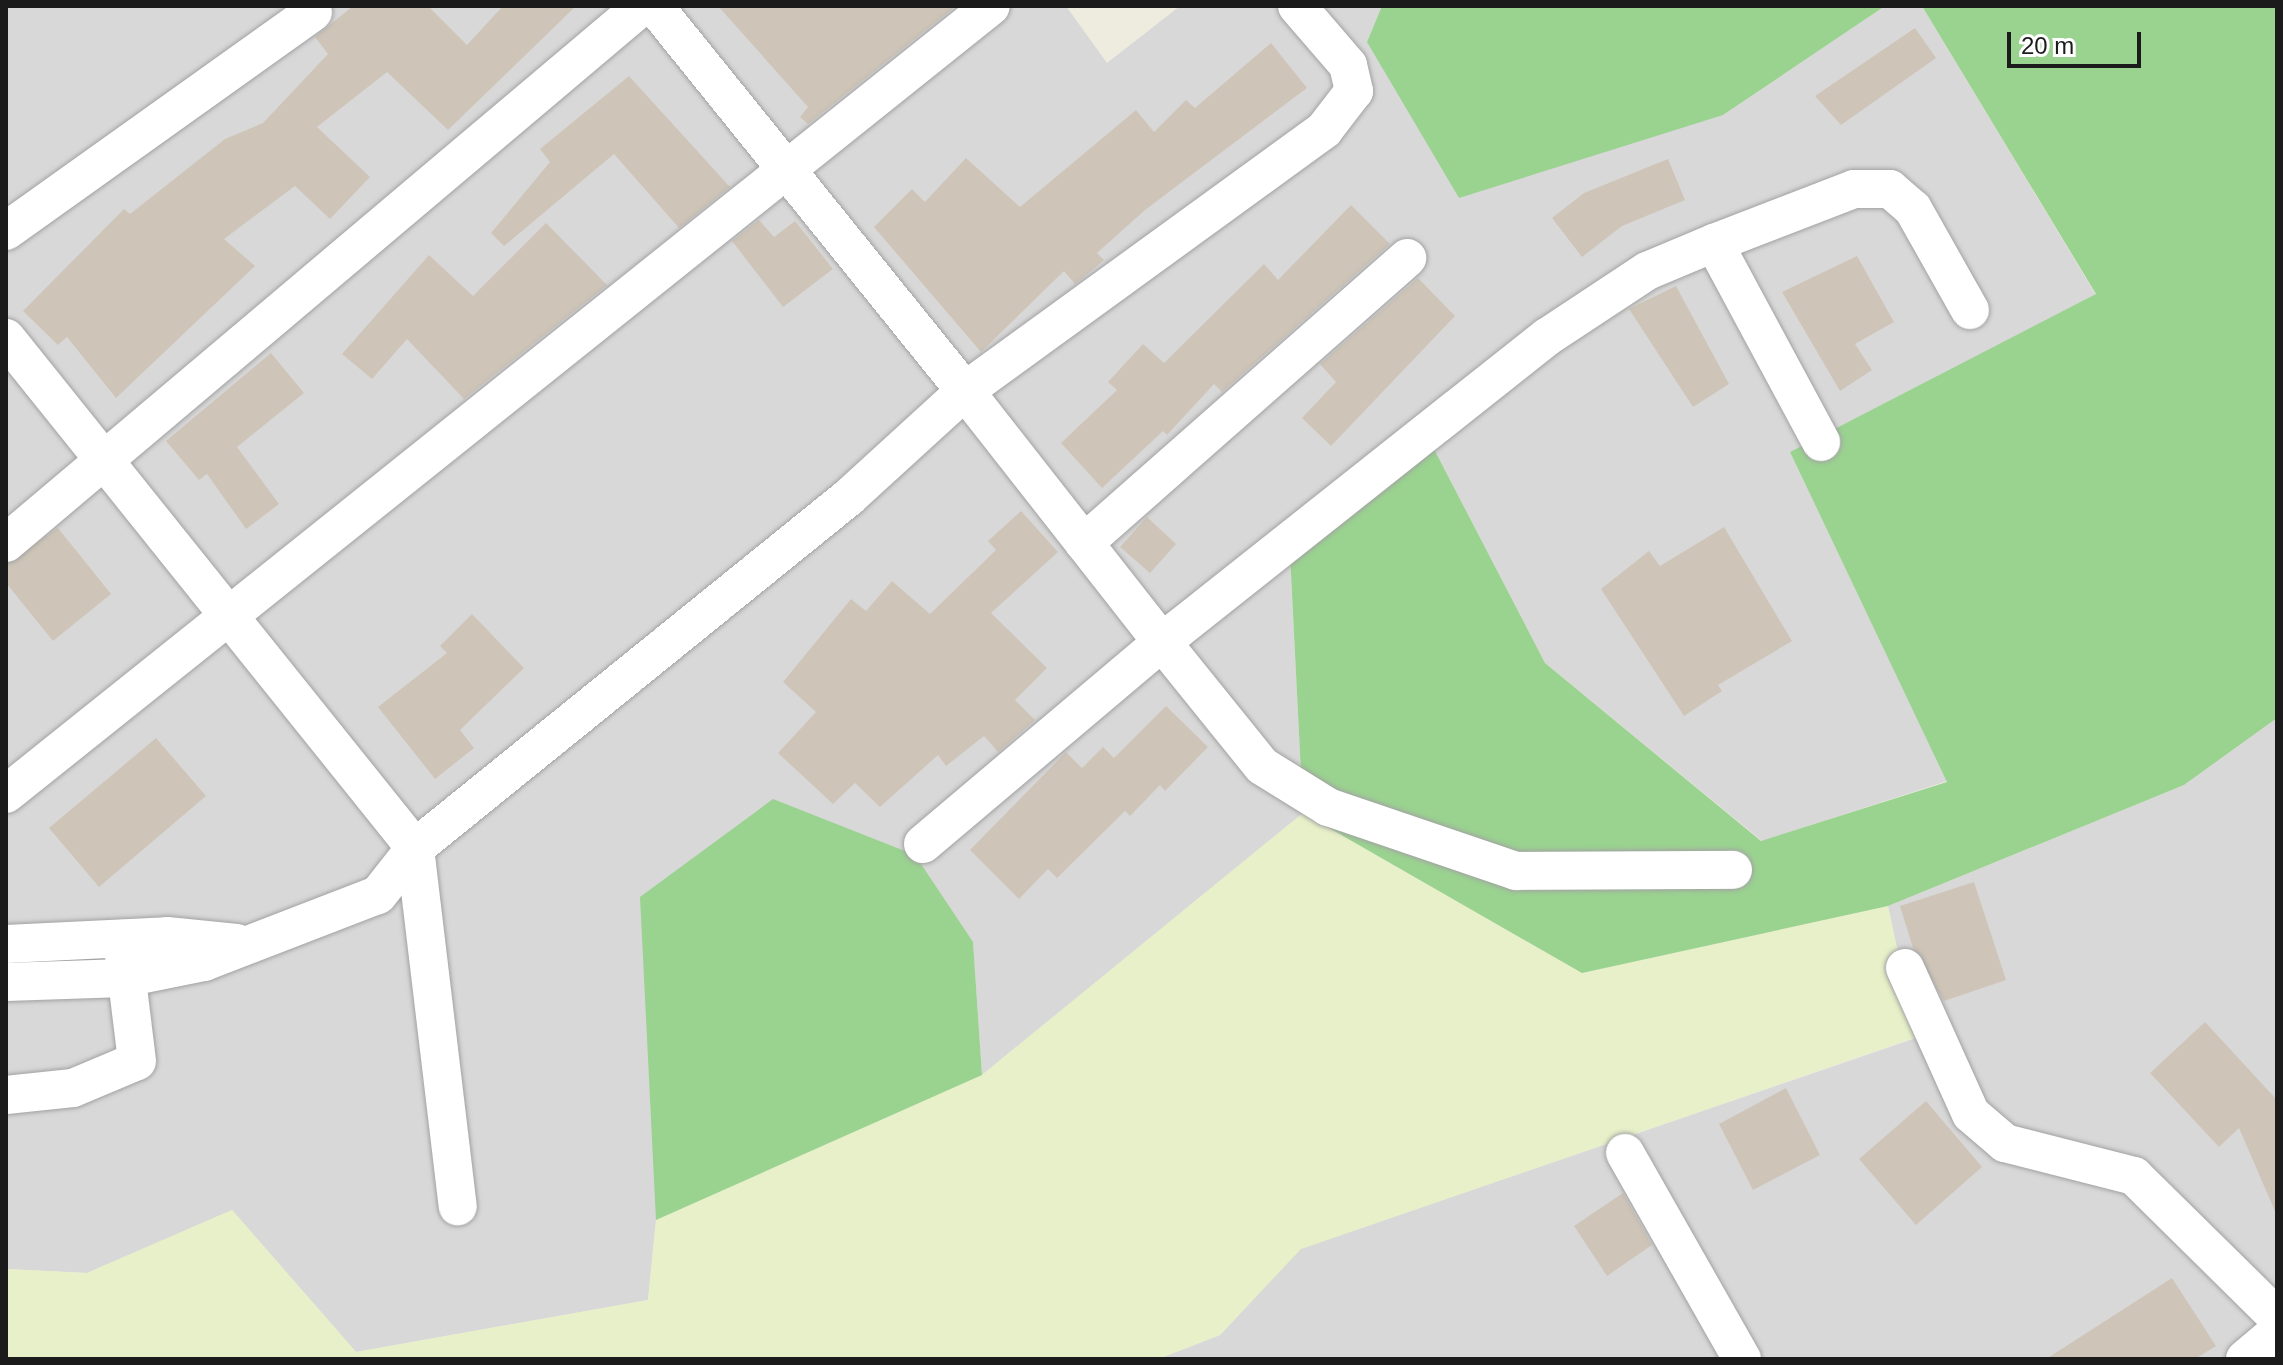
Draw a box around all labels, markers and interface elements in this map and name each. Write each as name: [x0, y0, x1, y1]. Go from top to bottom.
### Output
scale bar: [2011, 16, 2145, 66]
text: 20 m: [2021, 32, 2074, 59]

